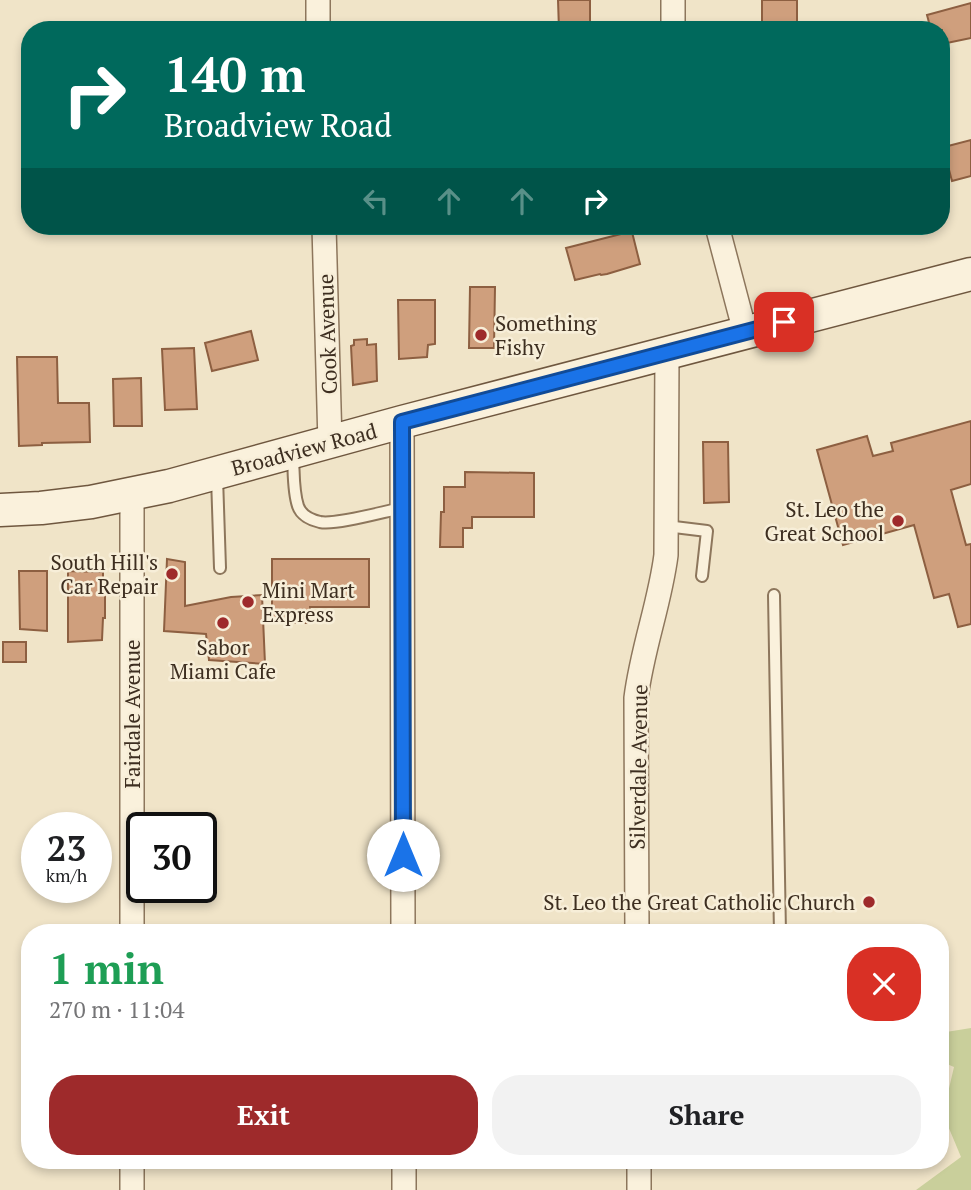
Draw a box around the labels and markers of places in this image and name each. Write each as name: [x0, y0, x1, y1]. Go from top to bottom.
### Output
pin: [754, 292, 814, 352]
place label: Something Fishy: [495, 309, 597, 361]
marker: Something Fishy: [473, 327, 489, 343]
place label: St. Leo the Great School: [765, 495, 884, 547]
marker: St. Leo the Great School: [890, 513, 906, 529]
place label: South Hill's Car Repair: [50, 548, 158, 600]
marker: South Hill's Car Repair: [164, 566, 180, 582]
place label: Mini Mart Express: [262, 576, 355, 628]
marker: Mini Mart Express: [240, 594, 256, 610]
marker: Sabor Miami Cafe: [215, 615, 231, 631]
place label: Sabor Miami Cafe: [170, 633, 276, 685]
place label: St. Leo the Great Catholic Church: [543, 888, 855, 916]
marker: St. Leo the Great Catholic Church: [861, 894, 877, 910]

